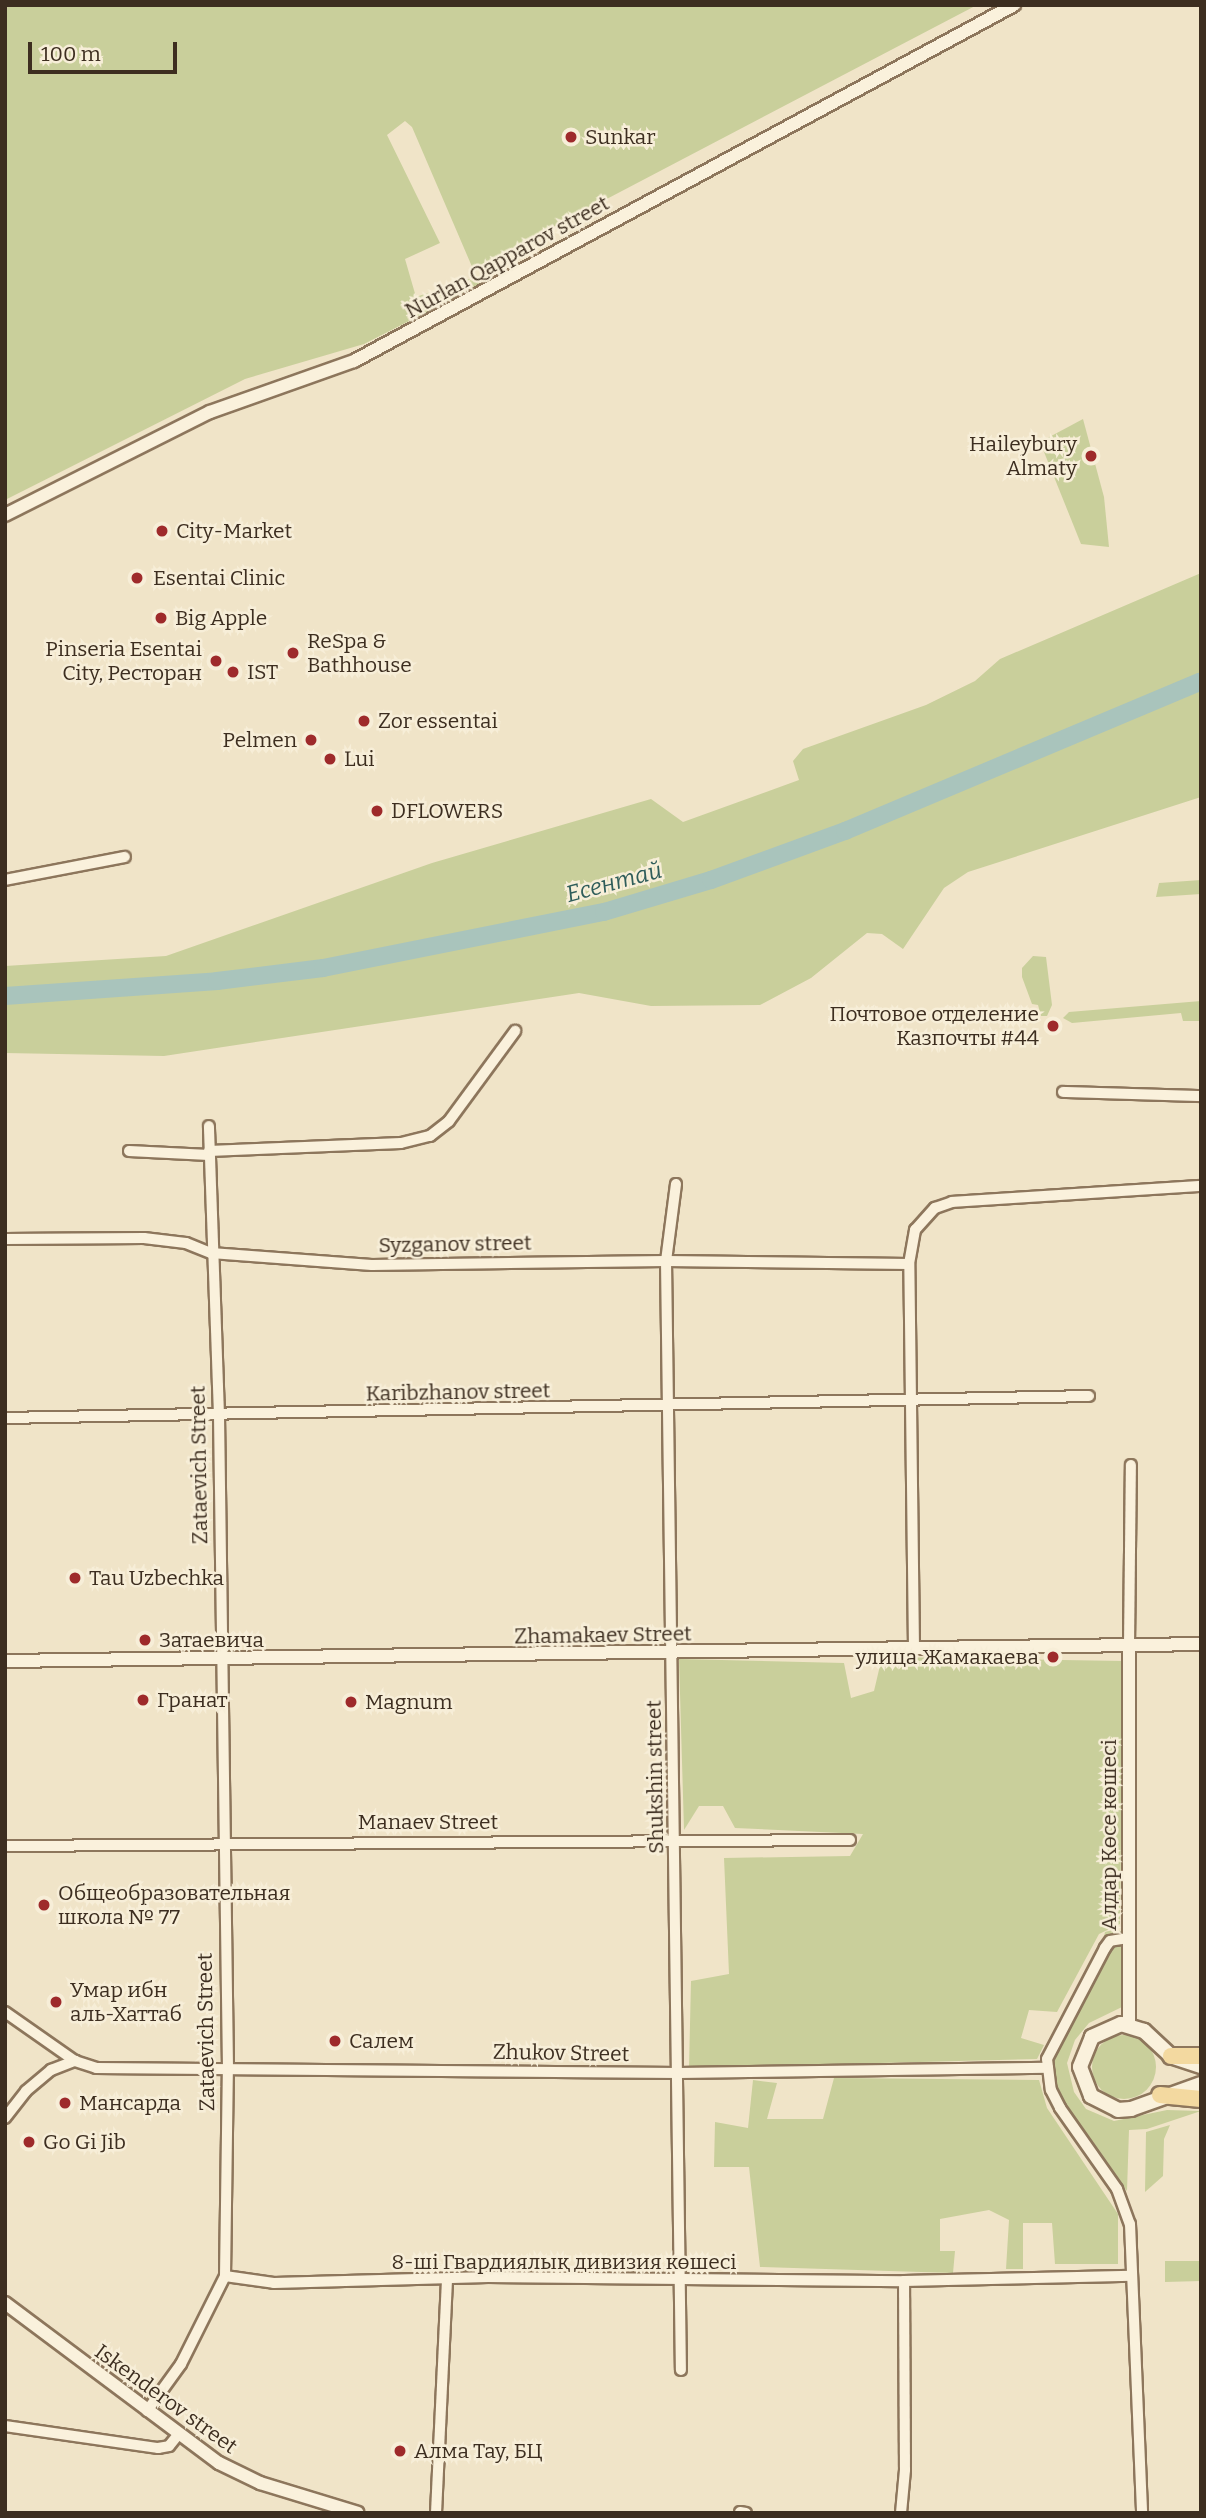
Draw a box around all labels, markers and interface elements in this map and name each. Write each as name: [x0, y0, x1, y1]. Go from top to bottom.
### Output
scale bar: [32, 28, 180, 72]
text: 100 m: [41, 41, 101, 67]
place label: Sunkar: [585, 124, 656, 150]
marker: Sunkar: [563, 129, 579, 145]
street label: Nurlan Qapparov street: [401, 190, 613, 324]
place label: Haileybury Almaty: [969, 431, 1077, 481]
marker: Haileybury Almaty: [1083, 448, 1099, 464]
place label: City-Market: [176, 518, 292, 544]
marker: City-Market: [154, 523, 170, 539]
place label: Esentai Clinic: [153, 565, 285, 591]
marker: Esentai Clinic: [127, 568, 147, 588]
place label: Big Apple: [175, 605, 267, 631]
marker: Big Apple: [153, 610, 169, 626]
place label: ReSpa & Bathhouse: [307, 628, 412, 678]
place label: Pinseria Esentai City, Ресторан: [45, 636, 202, 686]
marker: ReSpa & Bathhouse: [285, 645, 301, 661]
marker: Pinseria Esentai City, Ресторан: [208, 653, 224, 669]
place label: IST: [247, 659, 278, 685]
marker: IST: [225, 664, 241, 680]
place label: Zor essentai: [378, 708, 498, 734]
marker: Zor essentai: [356, 713, 372, 729]
place label: Pelmen: [222, 727, 297, 753]
marker: Pelmen: [303, 732, 319, 748]
place label: Lui: [344, 746, 375, 772]
marker: Lui: [322, 751, 338, 767]
place label: DFLOWERS: [391, 798, 503, 824]
marker: DFLOWERS: [369, 803, 385, 819]
water label: Есентай: [563, 856, 665, 908]
place label: Почтовое отделение Казпочты #44: [830, 1001, 1039, 1051]
marker: Почтовое отделение Казпочты #44: [1045, 1018, 1061, 1034]
street label: Syzganov street: [378, 1230, 532, 1258]
street label: Karibzhanov street: [365, 1378, 551, 1406]
street label: Zataevich Street: [185, 1386, 213, 1544]
place label: Tau Uzbechka: [89, 1565, 224, 1591]
marker: Tau Uzbechka: [67, 1570, 83, 1586]
street label: Zhamakaev Street: [514, 1621, 692, 1649]
place label: Затаевича: [159, 1627, 264, 1653]
marker: Затаевича: [137, 1632, 153, 1648]
place label: улица Жамакаева: [855, 1644, 1039, 1670]
marker: улица Жамакаева: [1045, 1649, 1061, 1665]
place label: Гранат: [157, 1687, 228, 1713]
place label: Magnum: [365, 1689, 453, 1715]
marker: Гранат: [135, 1692, 151, 1708]
marker: Magnum: [343, 1694, 359, 1710]
street label: Shukshin street: [641, 1700, 669, 1854]
street label: Алдар Көсе көшесі: [1096, 1739, 1122, 1931]
street label: Manaev Street: [358, 1809, 498, 1835]
place label: Общеобразовательная школа № 77: [58, 1880, 290, 1930]
marker: Общеобразовательная школа № 77: [36, 1897, 52, 1913]
street label: Zataevich Street: [192, 1953, 220, 2111]
place label: Умар ибн аль-Хаттаб: [70, 1977, 182, 2027]
marker: Умар ибн аль-Хаттаб: [48, 1994, 64, 2010]
place label: Салем: [349, 2028, 414, 2054]
marker: Салем: [327, 2033, 343, 2049]
street label: Zhukov Street: [493, 2039, 629, 2067]
place label: Мансарда: [79, 2090, 181, 2116]
marker: Мансарда: [57, 2095, 73, 2111]
place label: Go Gi Jib: [43, 2129, 126, 2155]
marker: Go Gi Jib: [21, 2134, 37, 2150]
street label: 8-ші Гвардиялық дивизия көшесі: [391, 2249, 737, 2275]
street label: Iskenderov street: [90, 2339, 242, 2459]
place label: Алма Тау, БЦ: [414, 2438, 543, 2464]
marker: Алма Тау, БЦ: [392, 2443, 408, 2459]

